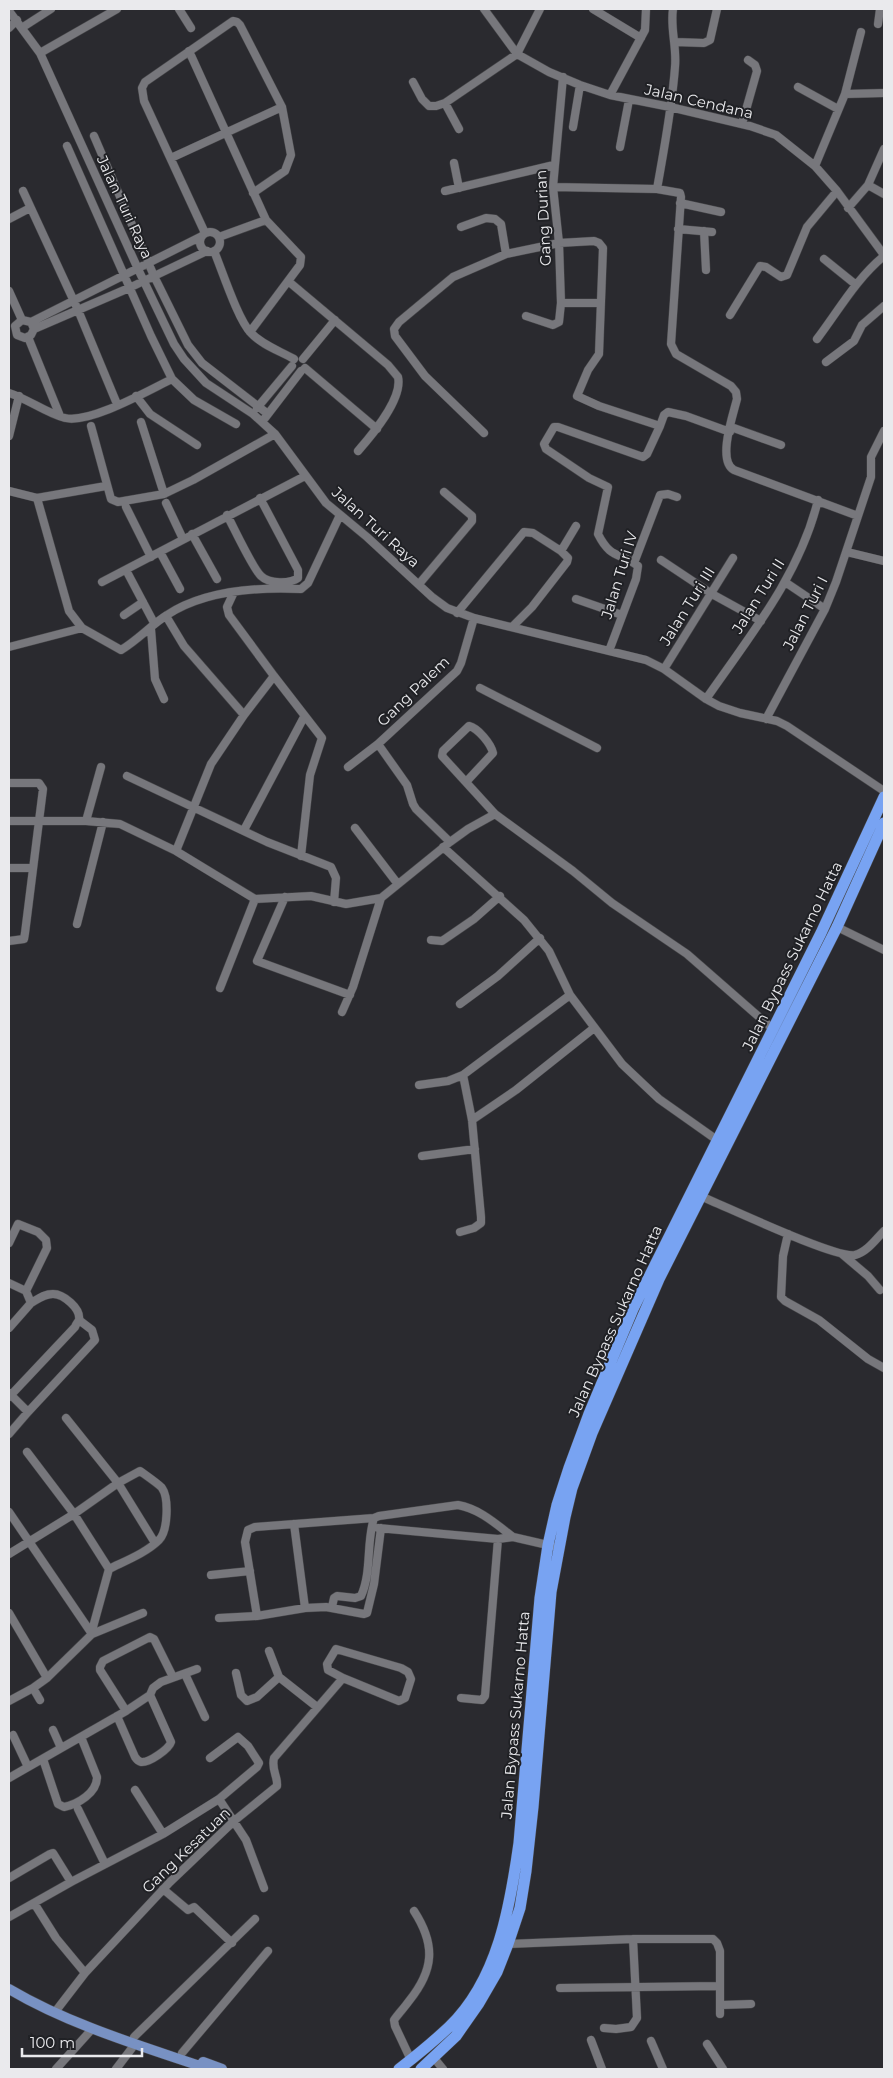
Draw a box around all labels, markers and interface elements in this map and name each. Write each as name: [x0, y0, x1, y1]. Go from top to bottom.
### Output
street label: Jalan Cendana: [642, 79, 755, 123]
street label: Jalan Turi Raya: [92, 151, 157, 262]
street label: Gang Durian: [531, 169, 555, 267]
street label: Jalan Turi Raya: [327, 482, 424, 571]
street label: Jalan Turi IV: [596, 528, 641, 622]
street label: Jalan Turi II: [727, 555, 789, 638]
street label: Jalan Turi III: [655, 563, 719, 650]
street label: Jalan Turi I: [778, 573, 832, 654]
street label: Gang Palem: [373, 652, 453, 730]
street label: Jalan Bypass Sukarno Hatta: [737, 858, 846, 1055]
street label: Jalan Bypass Sukarno Hatta: [564, 1222, 666, 1421]
street label: Jalan Bypass Sukarno Hatta: [496, 1610, 534, 1821]
street label: Gang Kesatuan: [138, 1803, 234, 1897]
scale bar: [22, 2026, 142, 2058]
text: 100 m: [30, 2033, 75, 2052]

